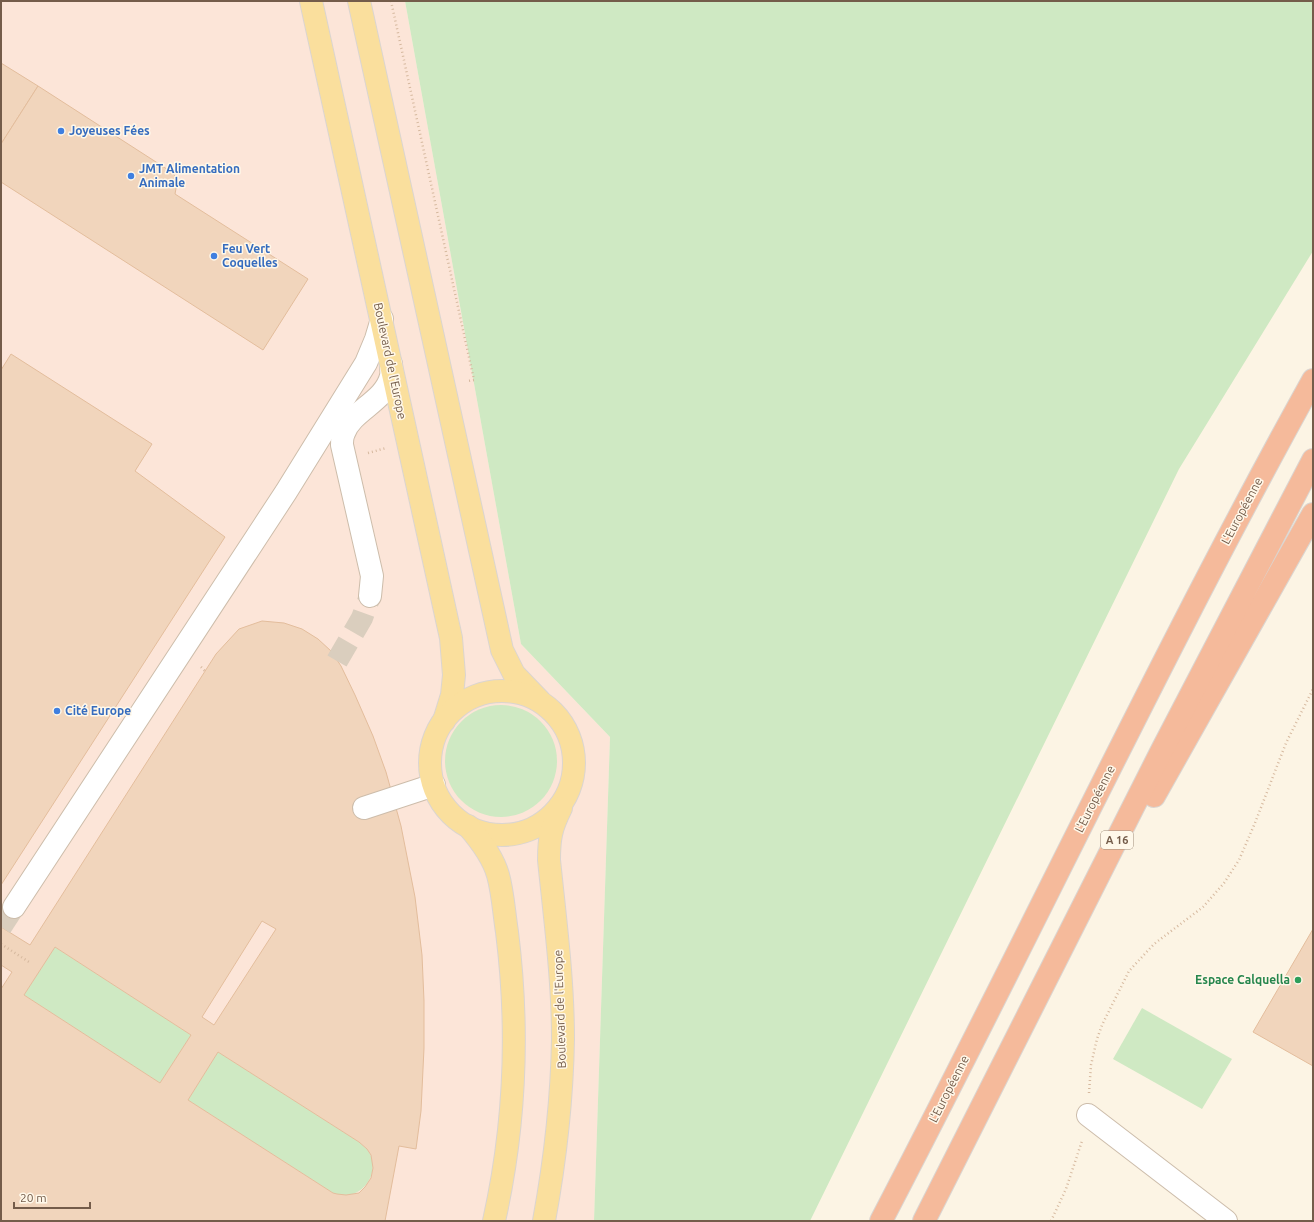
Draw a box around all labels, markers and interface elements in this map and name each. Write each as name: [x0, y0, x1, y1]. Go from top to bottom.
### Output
place label: Joyeuses Fées: [69, 124, 150, 137]
marker: Joyeuses Fées: [56, 126, 66, 136]
place label: JMT Alimentation Animale: [139, 162, 240, 189]
marker: JMT Alimentation Animale: [126, 171, 136, 181]
place label: Feu Vert Coquelles: [222, 242, 278, 269]
marker: Feu Vert Coquelles: [209, 251, 219, 261]
street label: Boulevard de l'Europe: [372, 301, 409, 420]
street label: L'Européenne: [1219, 475, 1265, 546]
place label: Cité Europe: [65, 704, 131, 717]
marker: Cité Europe: [52, 706, 62, 716]
street label: L'Européenne: [1072, 763, 1117, 834]
road number: A 16: [1101, 831, 1133, 849]
street label: Boulevard de l'Europe: [551, 949, 568, 1069]
place label: Espace Calquella: [1195, 973, 1290, 986]
marker: Espace Calquella: [1293, 975, 1303, 985]
street label: L'Européenne: [926, 1053, 971, 1124]
scale bar: [14, 1184, 90, 1210]
text: 20 m: [20, 1191, 47, 1204]

